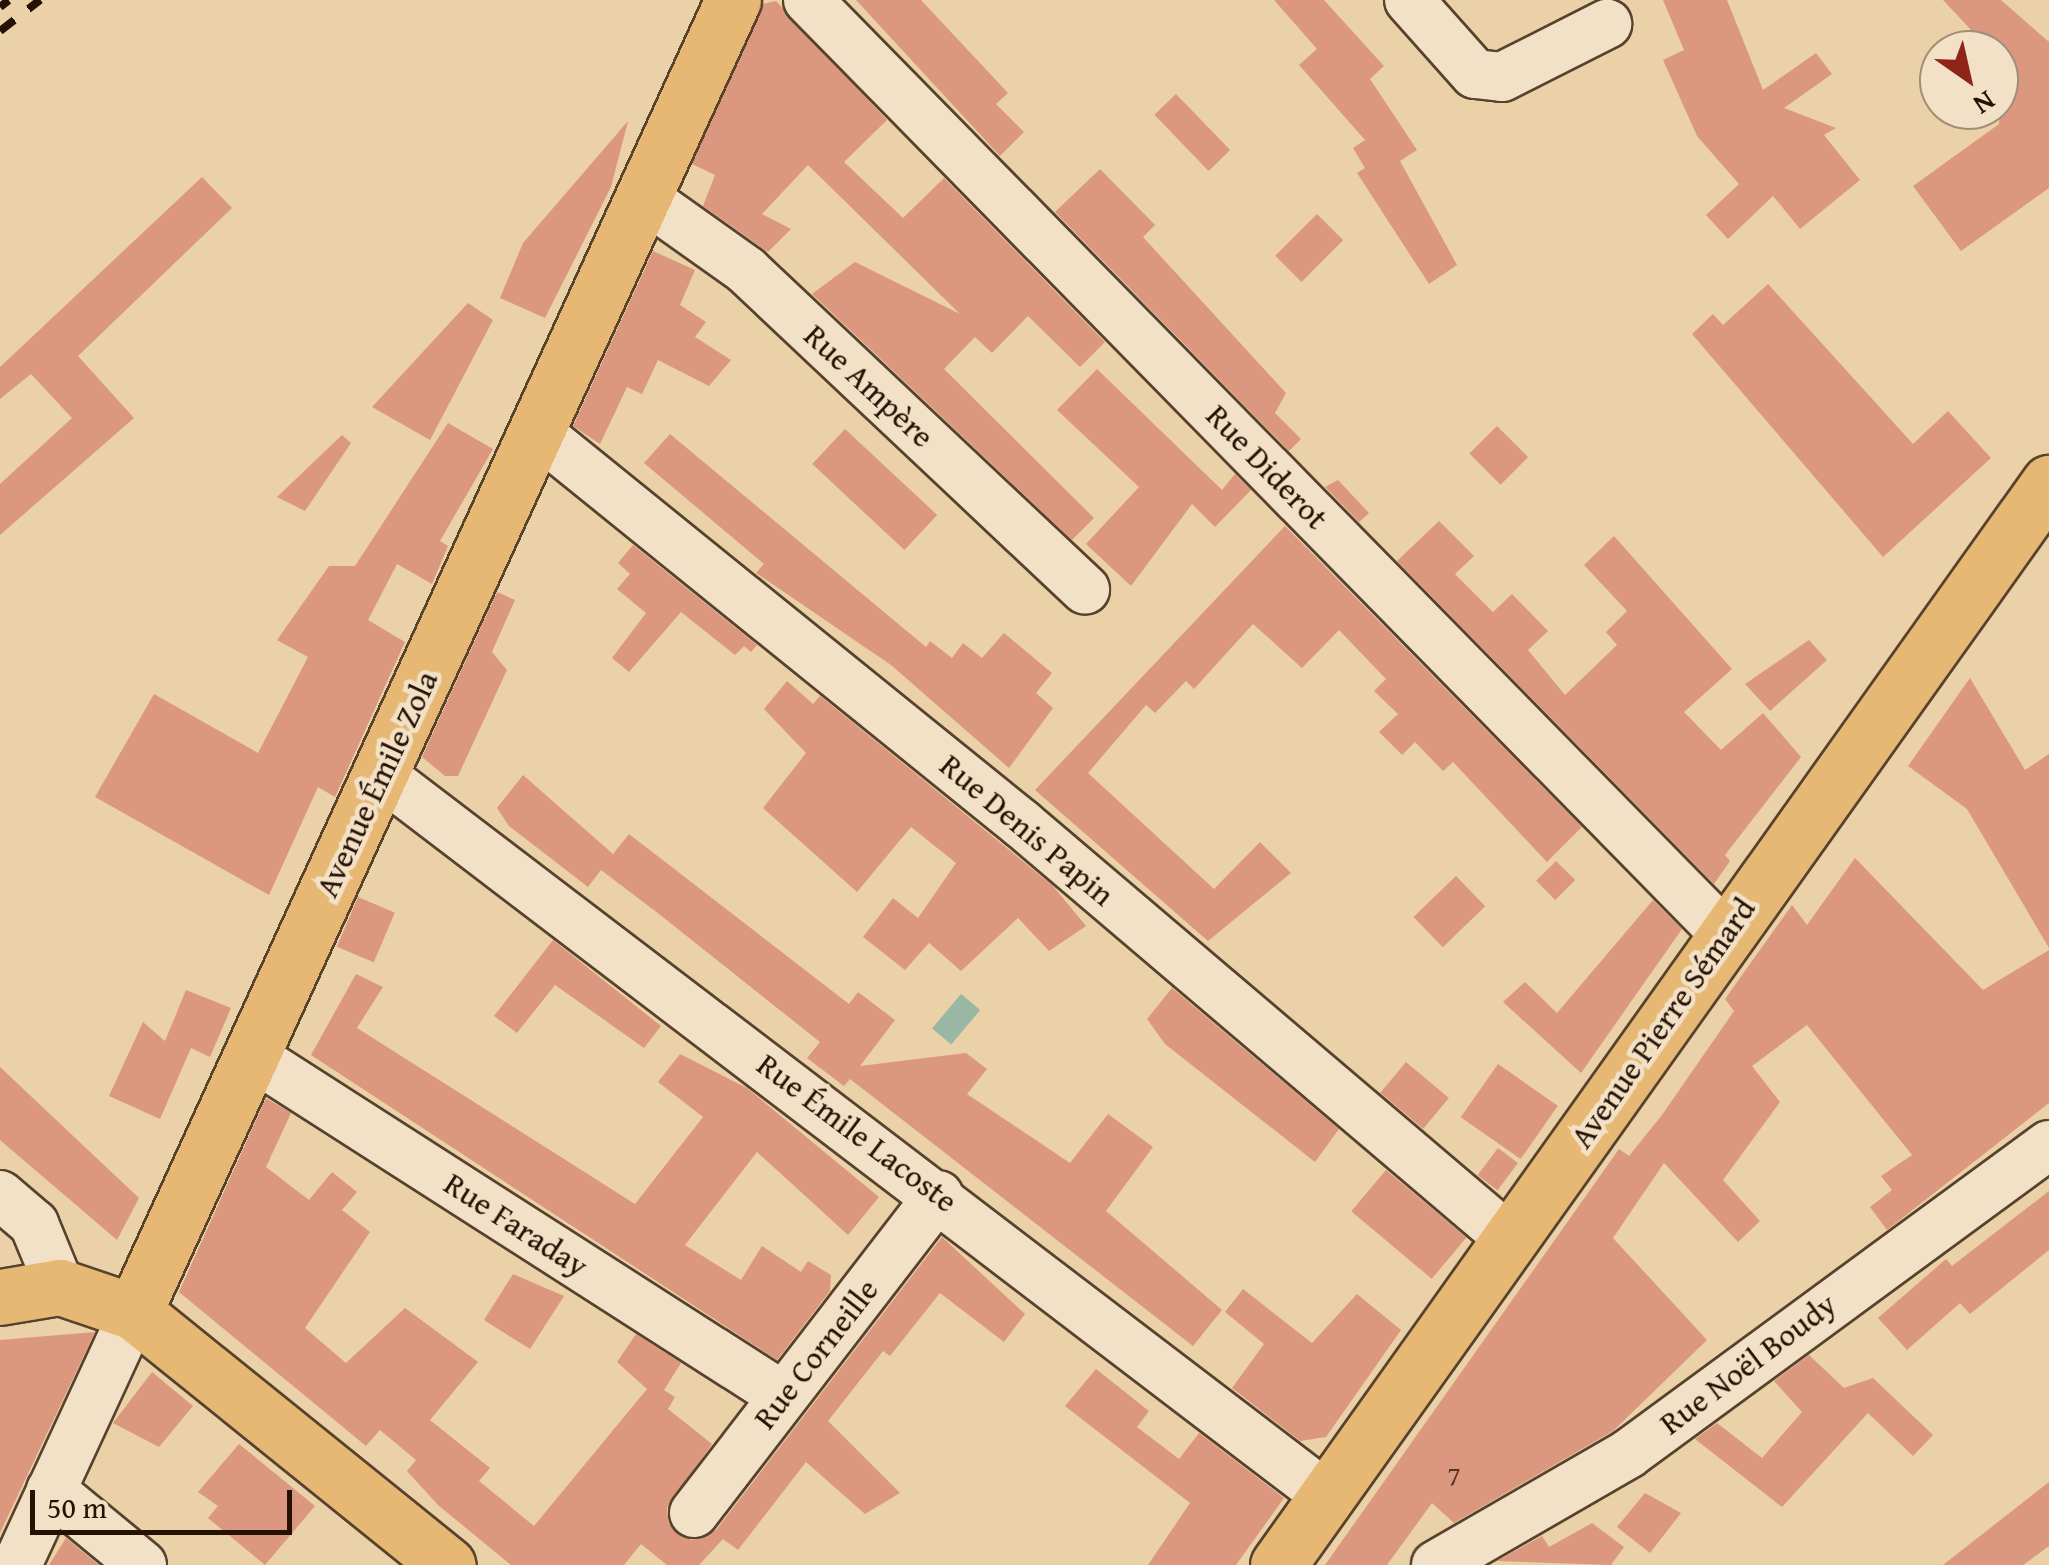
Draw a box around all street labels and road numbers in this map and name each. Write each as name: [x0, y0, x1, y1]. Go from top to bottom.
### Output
street label: Rue Ampère: [796, 316, 942, 456]
street label: Rue Diderot: [1198, 397, 1336, 537]
street label: Avenue Émile Zola: [308, 665, 446, 903]
street label: Rue Denis Papin: [932, 746, 1122, 914]
street label: Avenue Pierre Sémard: [1562, 891, 1764, 1155]
street label: Rue Émile Lacoste: [749, 1045, 965, 1221]
street label: Rue Faraday: [437, 1164, 595, 1286]
street label: Rue Corneille: [746, 1271, 886, 1437]
street label: Rue Noël Boudy: [1652, 1285, 1844, 1443]

